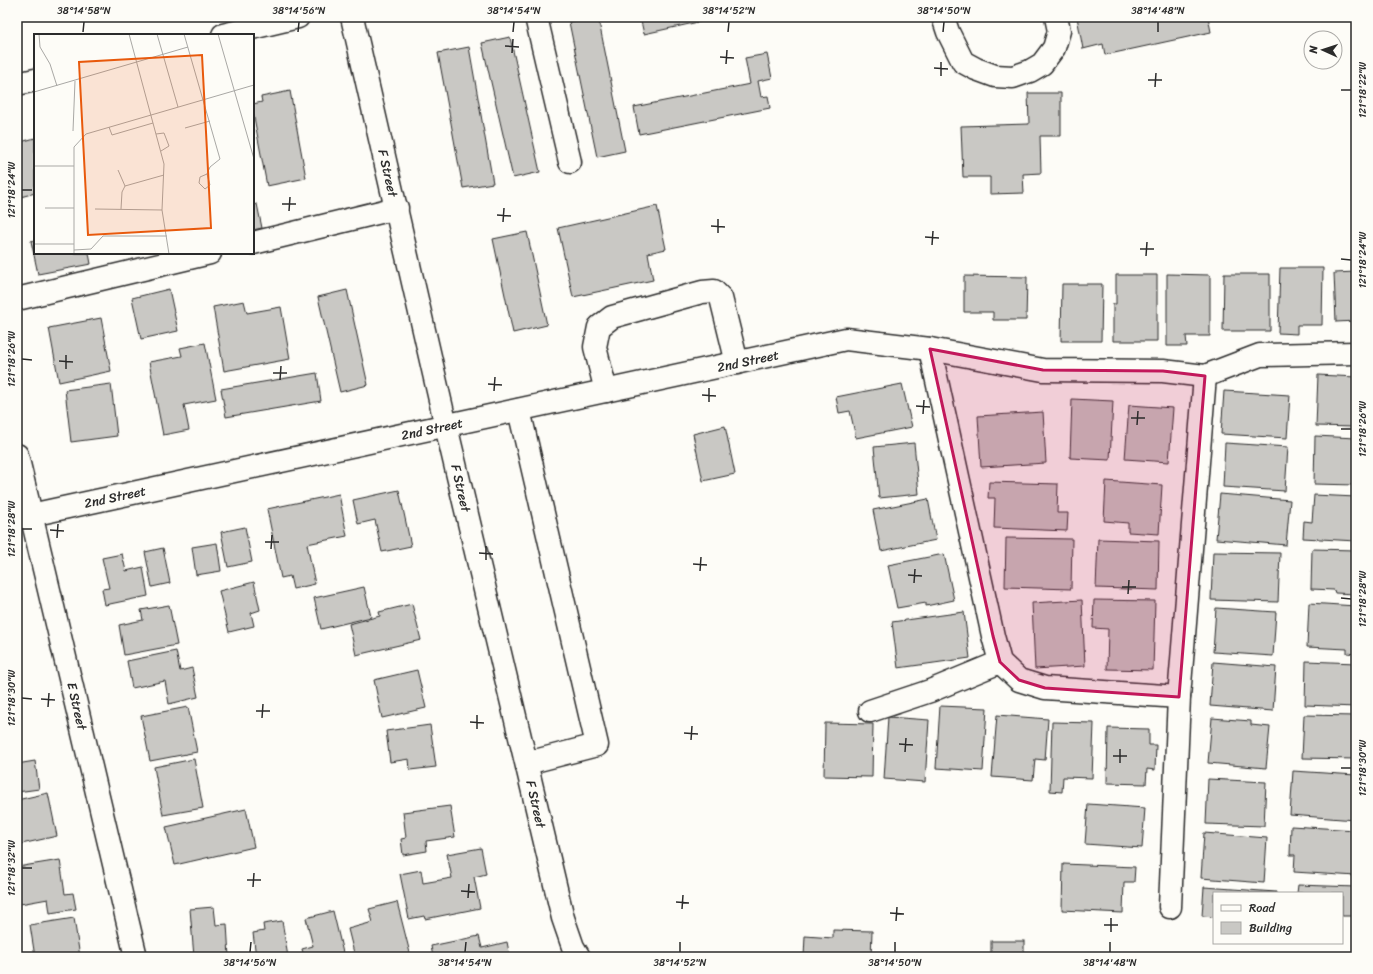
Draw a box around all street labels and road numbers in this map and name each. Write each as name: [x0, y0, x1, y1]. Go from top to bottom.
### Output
street label: F Street: [371, 147, 405, 200]
street label: 2nd Street: [715, 343, 781, 379]
street label: 2nd Street: [399, 411, 465, 447]
street label: F Street: [444, 462, 478, 515]
street label: 2nd Street: [82, 479, 148, 515]
street label: E Street: [60, 680, 94, 733]
street label: F Street: [519, 778, 553, 831]

